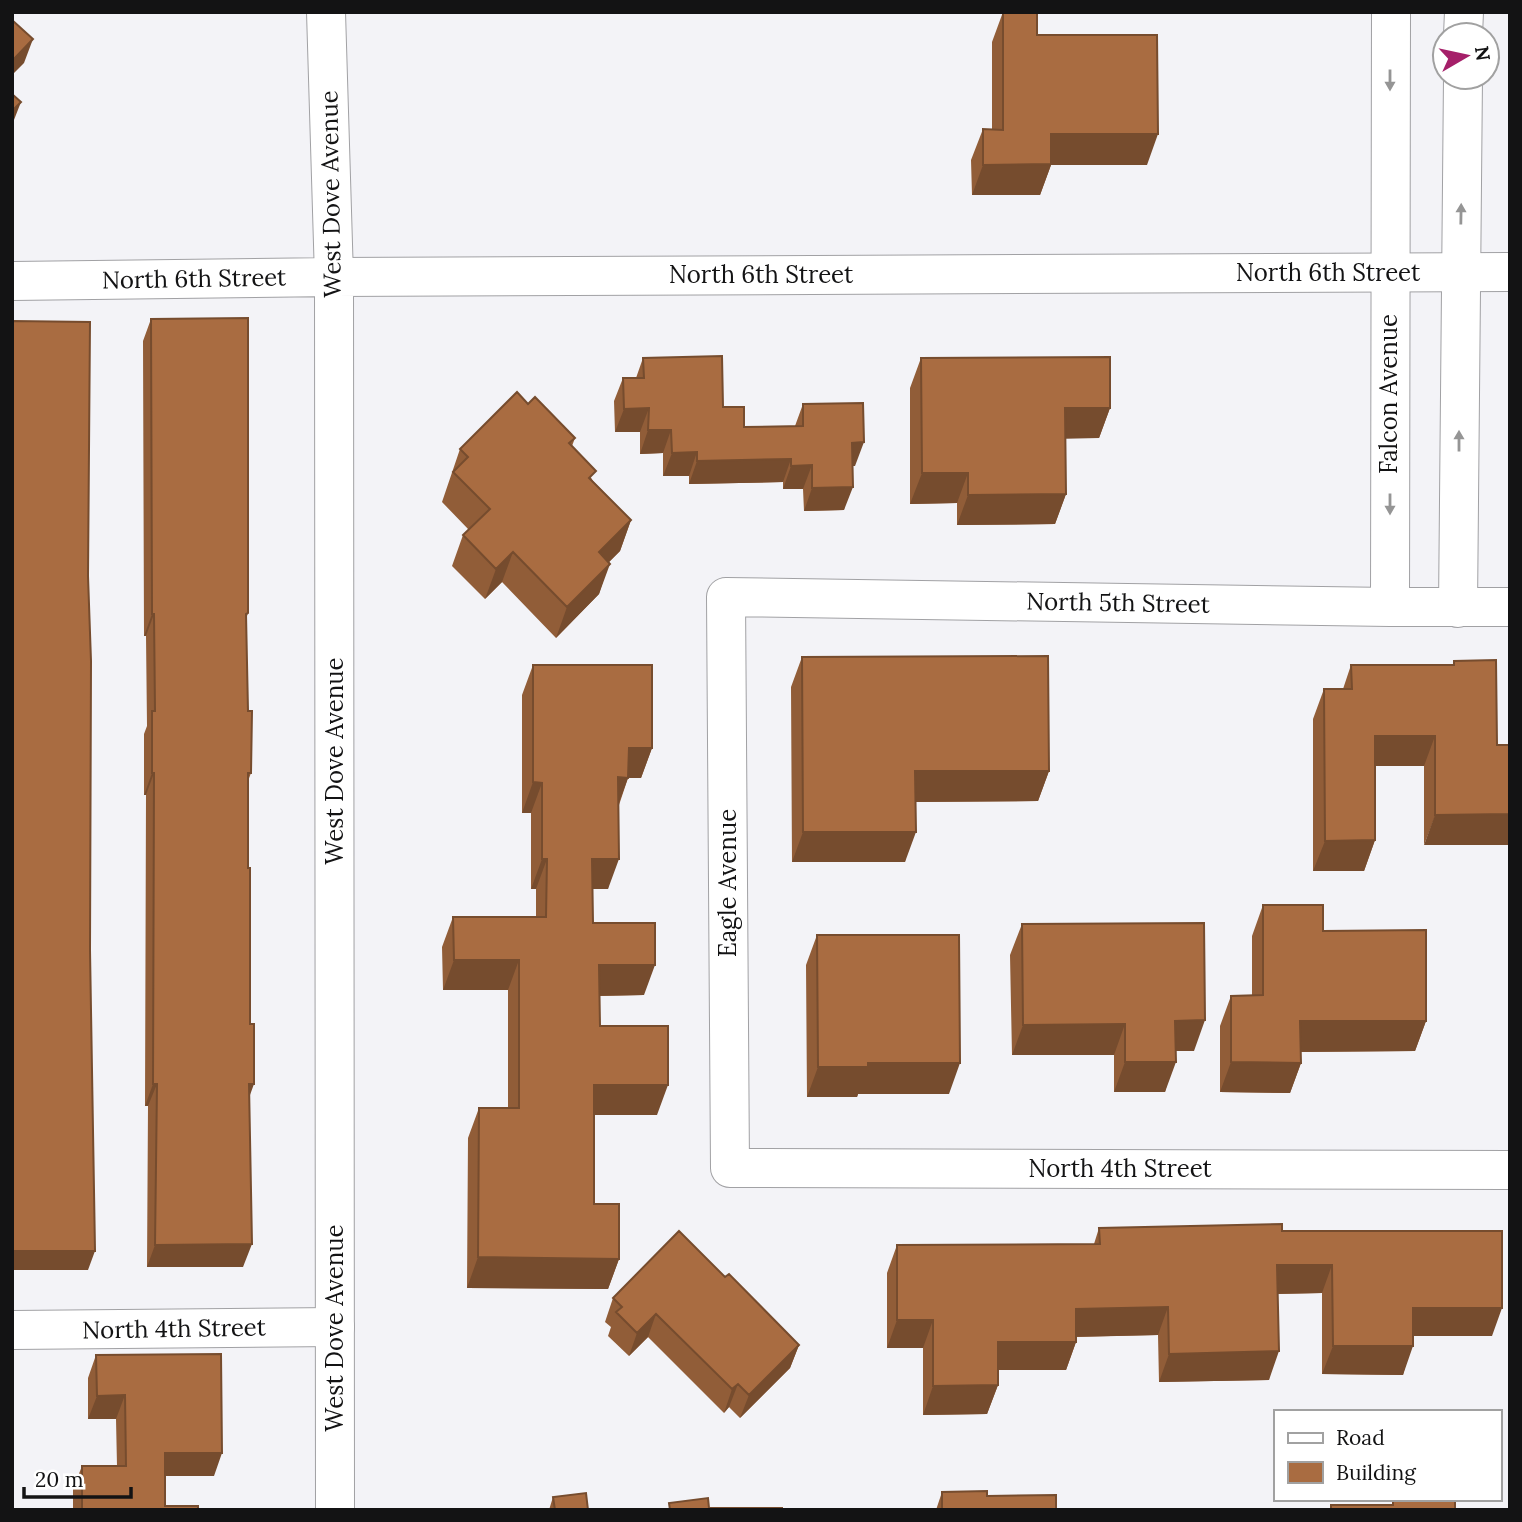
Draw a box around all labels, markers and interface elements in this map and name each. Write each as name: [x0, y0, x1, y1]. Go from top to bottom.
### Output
north arrow: [1431, 21, 1501, 91]
text: N: [1470, 44, 1496, 63]
one-way arrow: [1384, 70, 1396, 92]
street label: West Dove Avenue: [313, 90, 348, 298]
one-way arrow: [1455, 203, 1466, 225]
street label: North 6th Street: [1236, 257, 1421, 288]
street label: North 6th Street: [669, 259, 854, 290]
street label: North 6th Street: [101, 261, 287, 296]
street label: Falcon Avenue: [1373, 314, 1404, 474]
one-way arrow: [1453, 430, 1465, 452]
one-way arrow: [1384, 493, 1396, 515]
street label: North 5th Street: [1026, 585, 1211, 620]
street label: West Dove Avenue: [319, 657, 350, 865]
street label: Eagle Avenue: [712, 809, 743, 957]
street label: North 4th Street: [1028, 1153, 1213, 1184]
street label: West Dove Avenue: [319, 1224, 350, 1432]
street label: North 4th Street: [82, 1311, 267, 1346]
legend: [1274, 1410, 1501, 1501]
text: Road: [1336, 1424, 1385, 1451]
scale bar: [24, 1456, 131, 1500]
text: Building: [1336, 1459, 1416, 1486]
text: 20 m: [35, 1466, 84, 1493]

